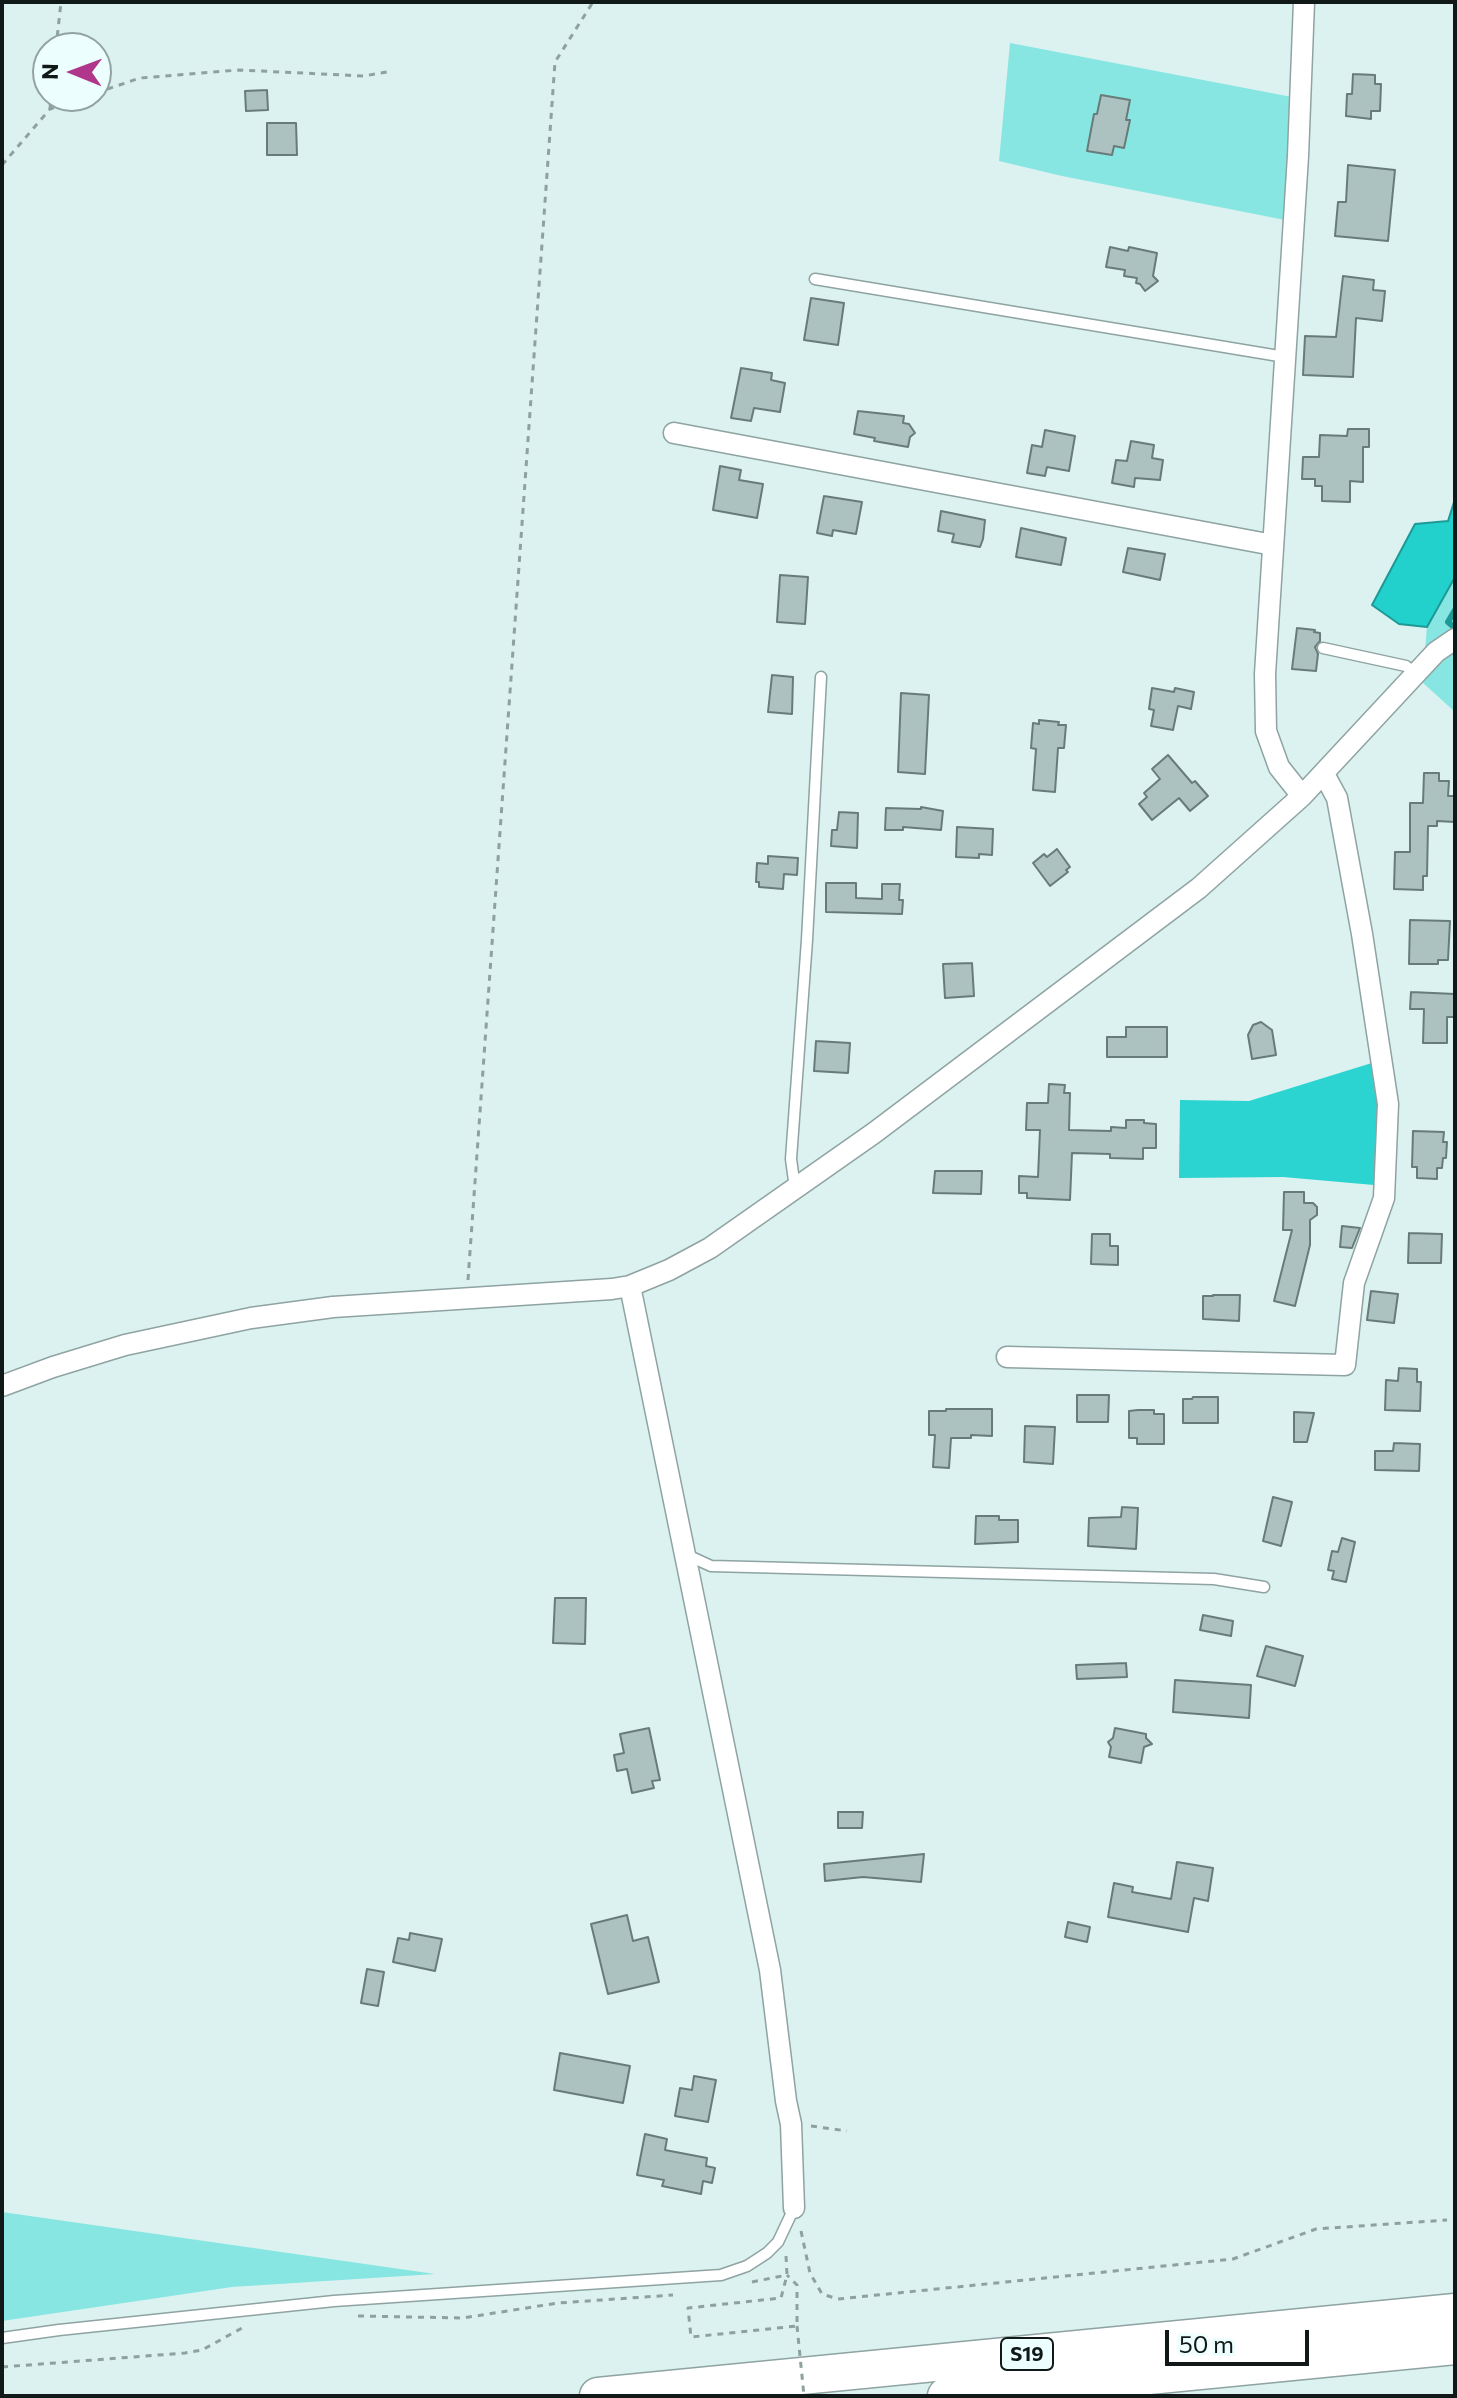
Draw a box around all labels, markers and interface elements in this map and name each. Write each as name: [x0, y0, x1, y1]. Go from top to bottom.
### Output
north arrow: [32, 32, 112, 112]
text: N: [36, 63, 63, 80]
scale bar: [1169, 2314, 1313, 2364]
text: 50 m: [1179, 2329, 1234, 2358]
road number: S19: [1001, 2338, 1053, 2370]

